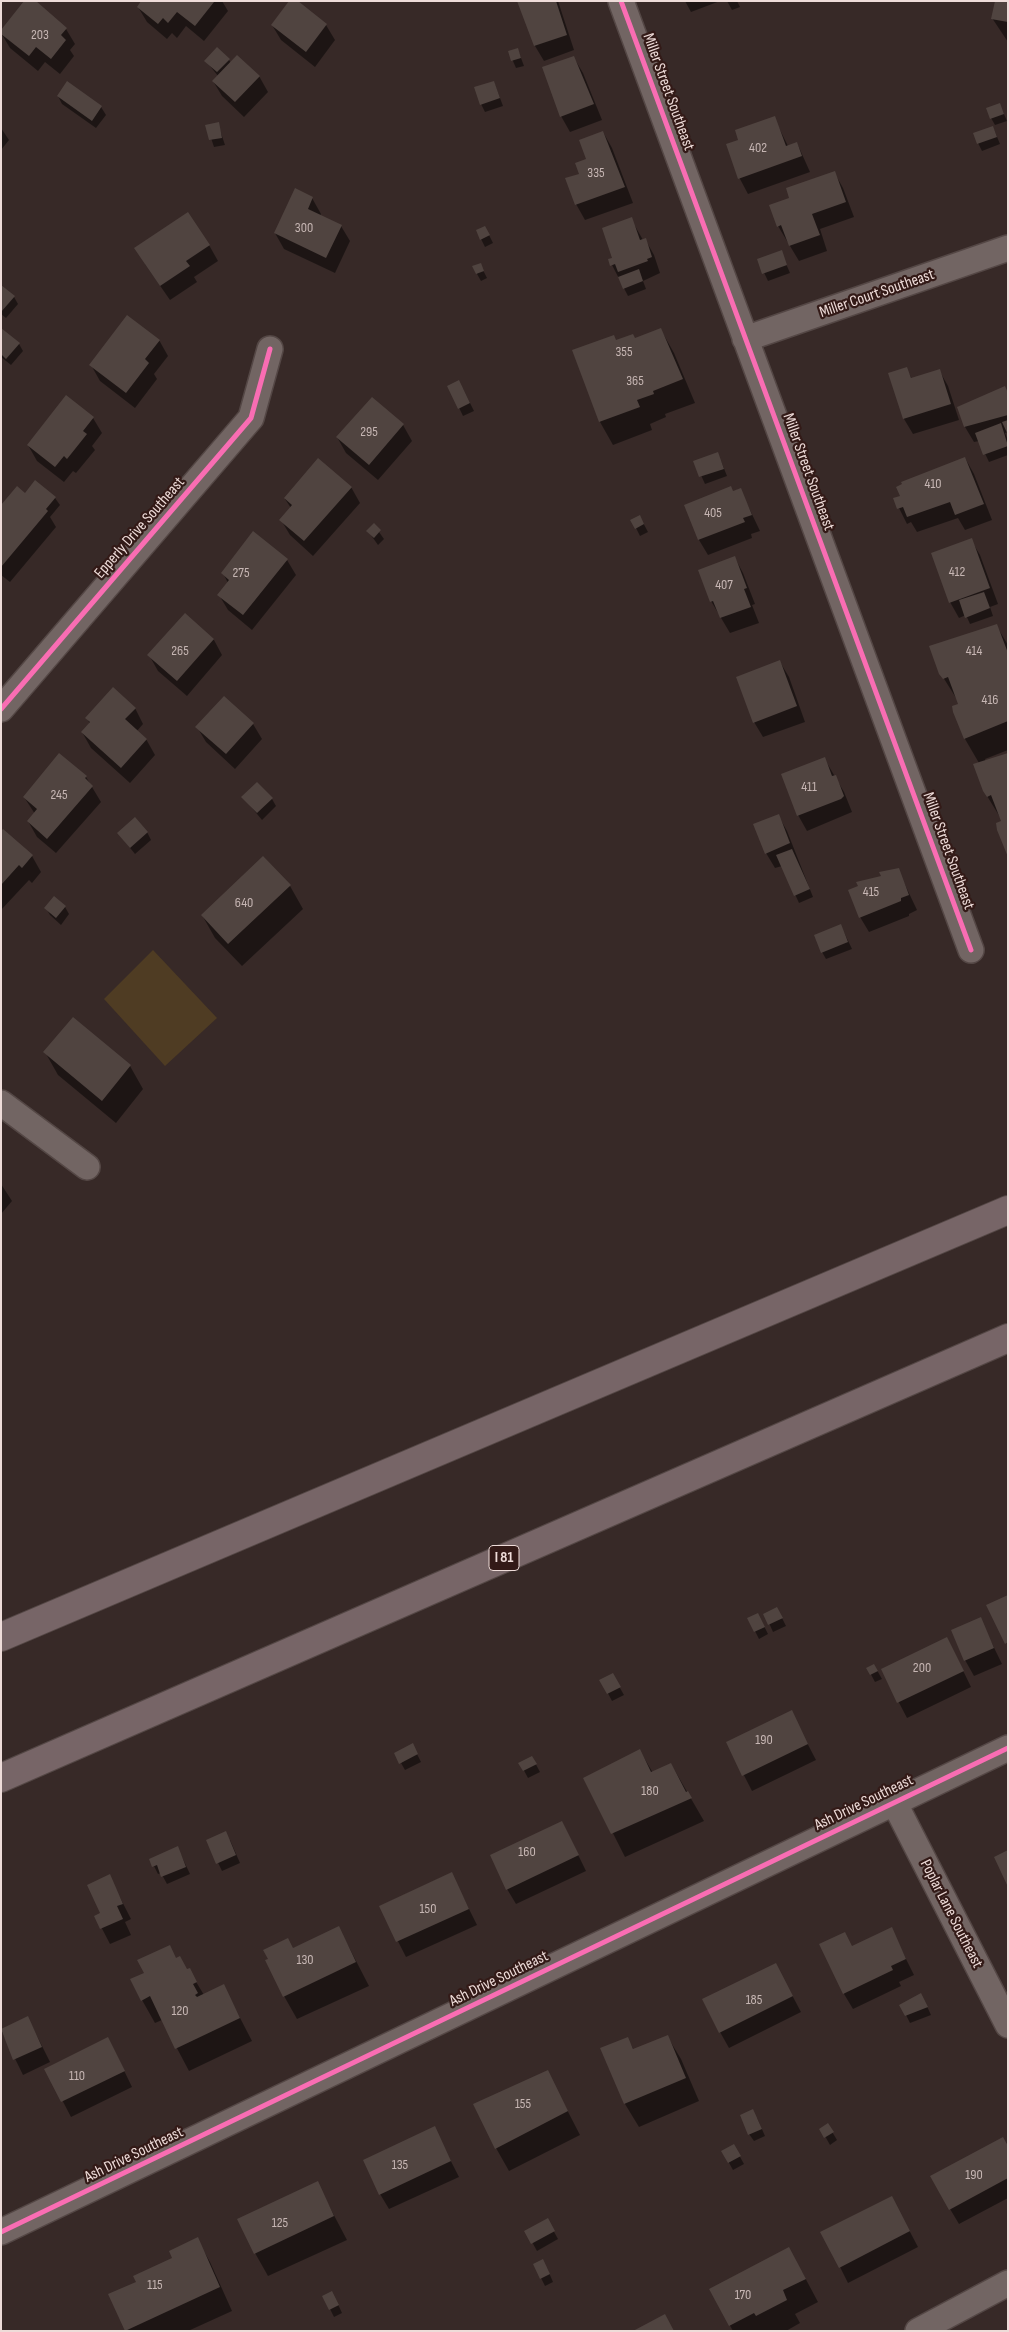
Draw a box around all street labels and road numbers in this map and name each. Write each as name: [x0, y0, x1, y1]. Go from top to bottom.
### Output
street label: Miller Street Southeast: [638, 31, 698, 153]
street label: Miller Court Southeast: [817, 265, 937, 323]
street label: Miller Street Southeast: [778, 411, 838, 533]
street label: Epperly Drive Southeast: [91, 473, 189, 583]
street label: Miller Street Southeast: [918, 790, 978, 912]
road number: I 81: [489, 1546, 519, 1570]
street label: Ash Drive Southeast: [811, 1771, 917, 1835]
street label: Poplar Lane Southeast: [915, 1856, 987, 1972]
street label: Ash Drive Southeast: [446, 1947, 552, 2011]
street label: Ash Drive Southeast: [81, 2123, 187, 2187]

